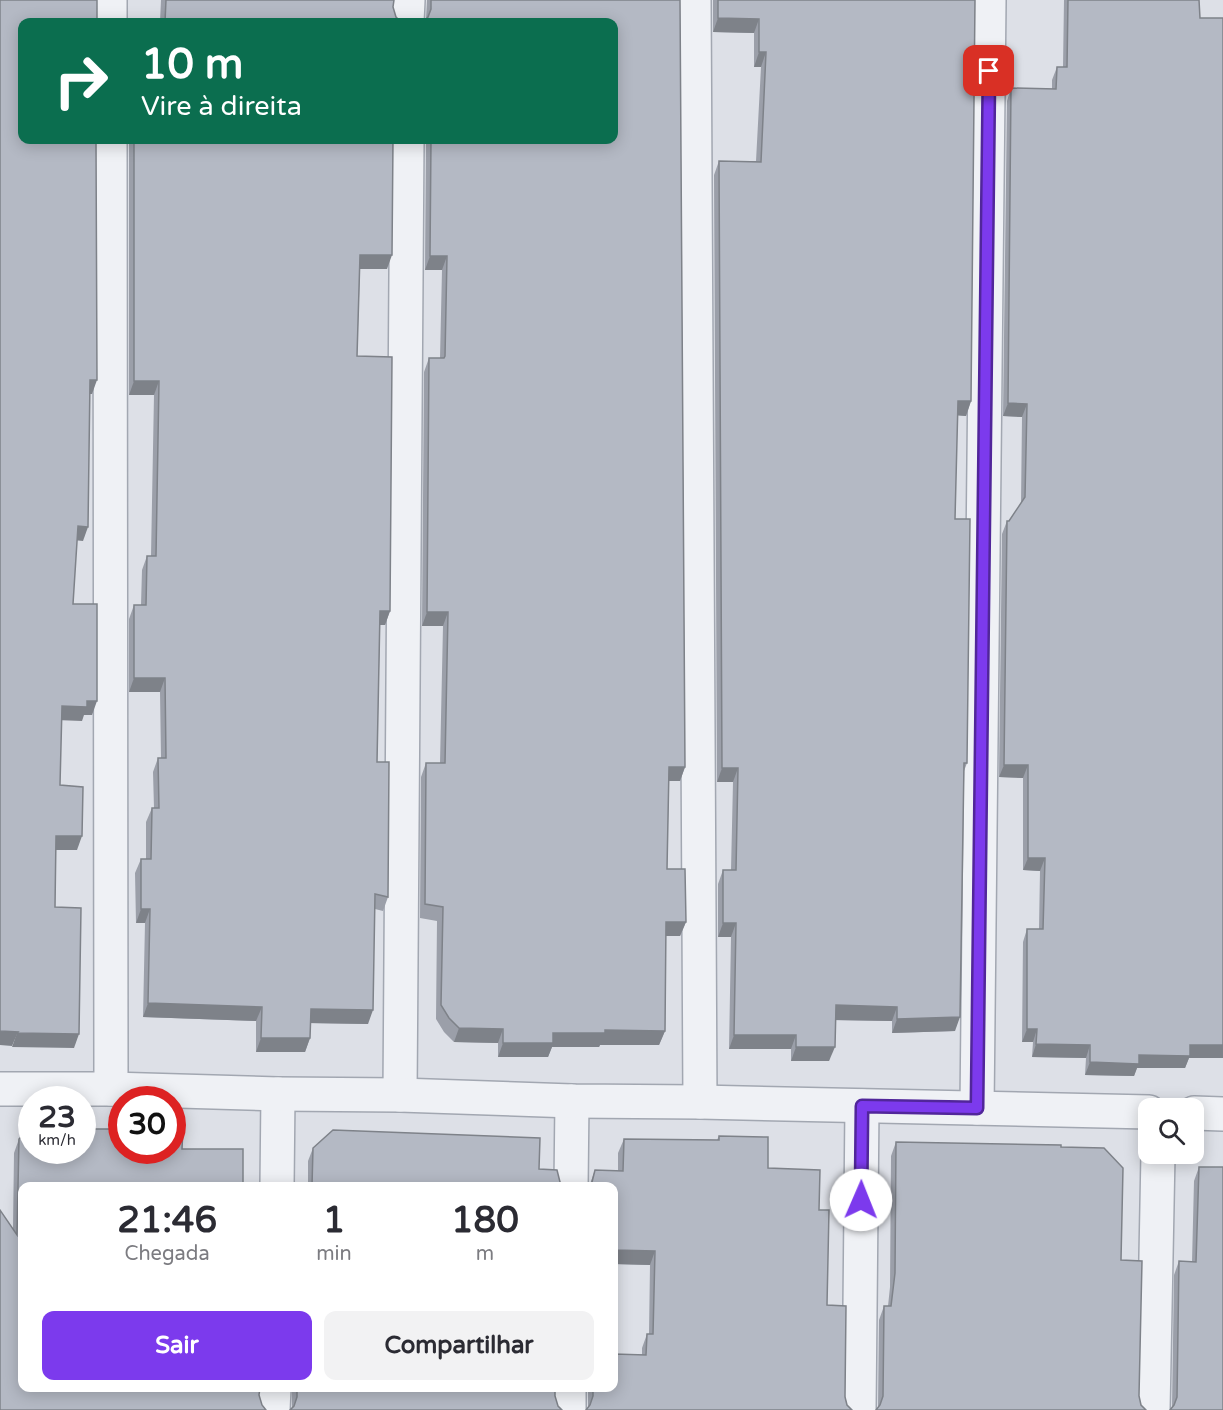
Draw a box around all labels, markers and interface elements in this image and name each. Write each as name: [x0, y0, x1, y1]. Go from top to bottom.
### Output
text: 10 m: [141, 39, 243, 90]
icon: right: [42, 42, 120, 120]
pin: [963, 45, 1014, 96]
icon: arrive: [972, 54, 1005, 87]
text: Vire à direita: [141, 90, 302, 123]
speed limit sign: 30: [108, 1086, 186, 1164]
map controls: [1138, 1098, 1204, 1164]
button: search: [1138, 1098, 1204, 1164]
text: 23: [38, 1099, 76, 1136]
text: km/h: [38, 1131, 76, 1149]
position arrow: [829, 1168, 893, 1232]
text: 21:46: [117, 1199, 217, 1242]
text: 1: [323, 1199, 345, 1242]
text: 180: [451, 1199, 519, 1242]
text: Chegada: [125, 1242, 210, 1266]
text: min: [316, 1242, 352, 1266]
text: m: [476, 1242, 494, 1266]
button: Sair: [42, 1311, 312, 1380]
button: Compartilhar: [324, 1311, 594, 1380]

